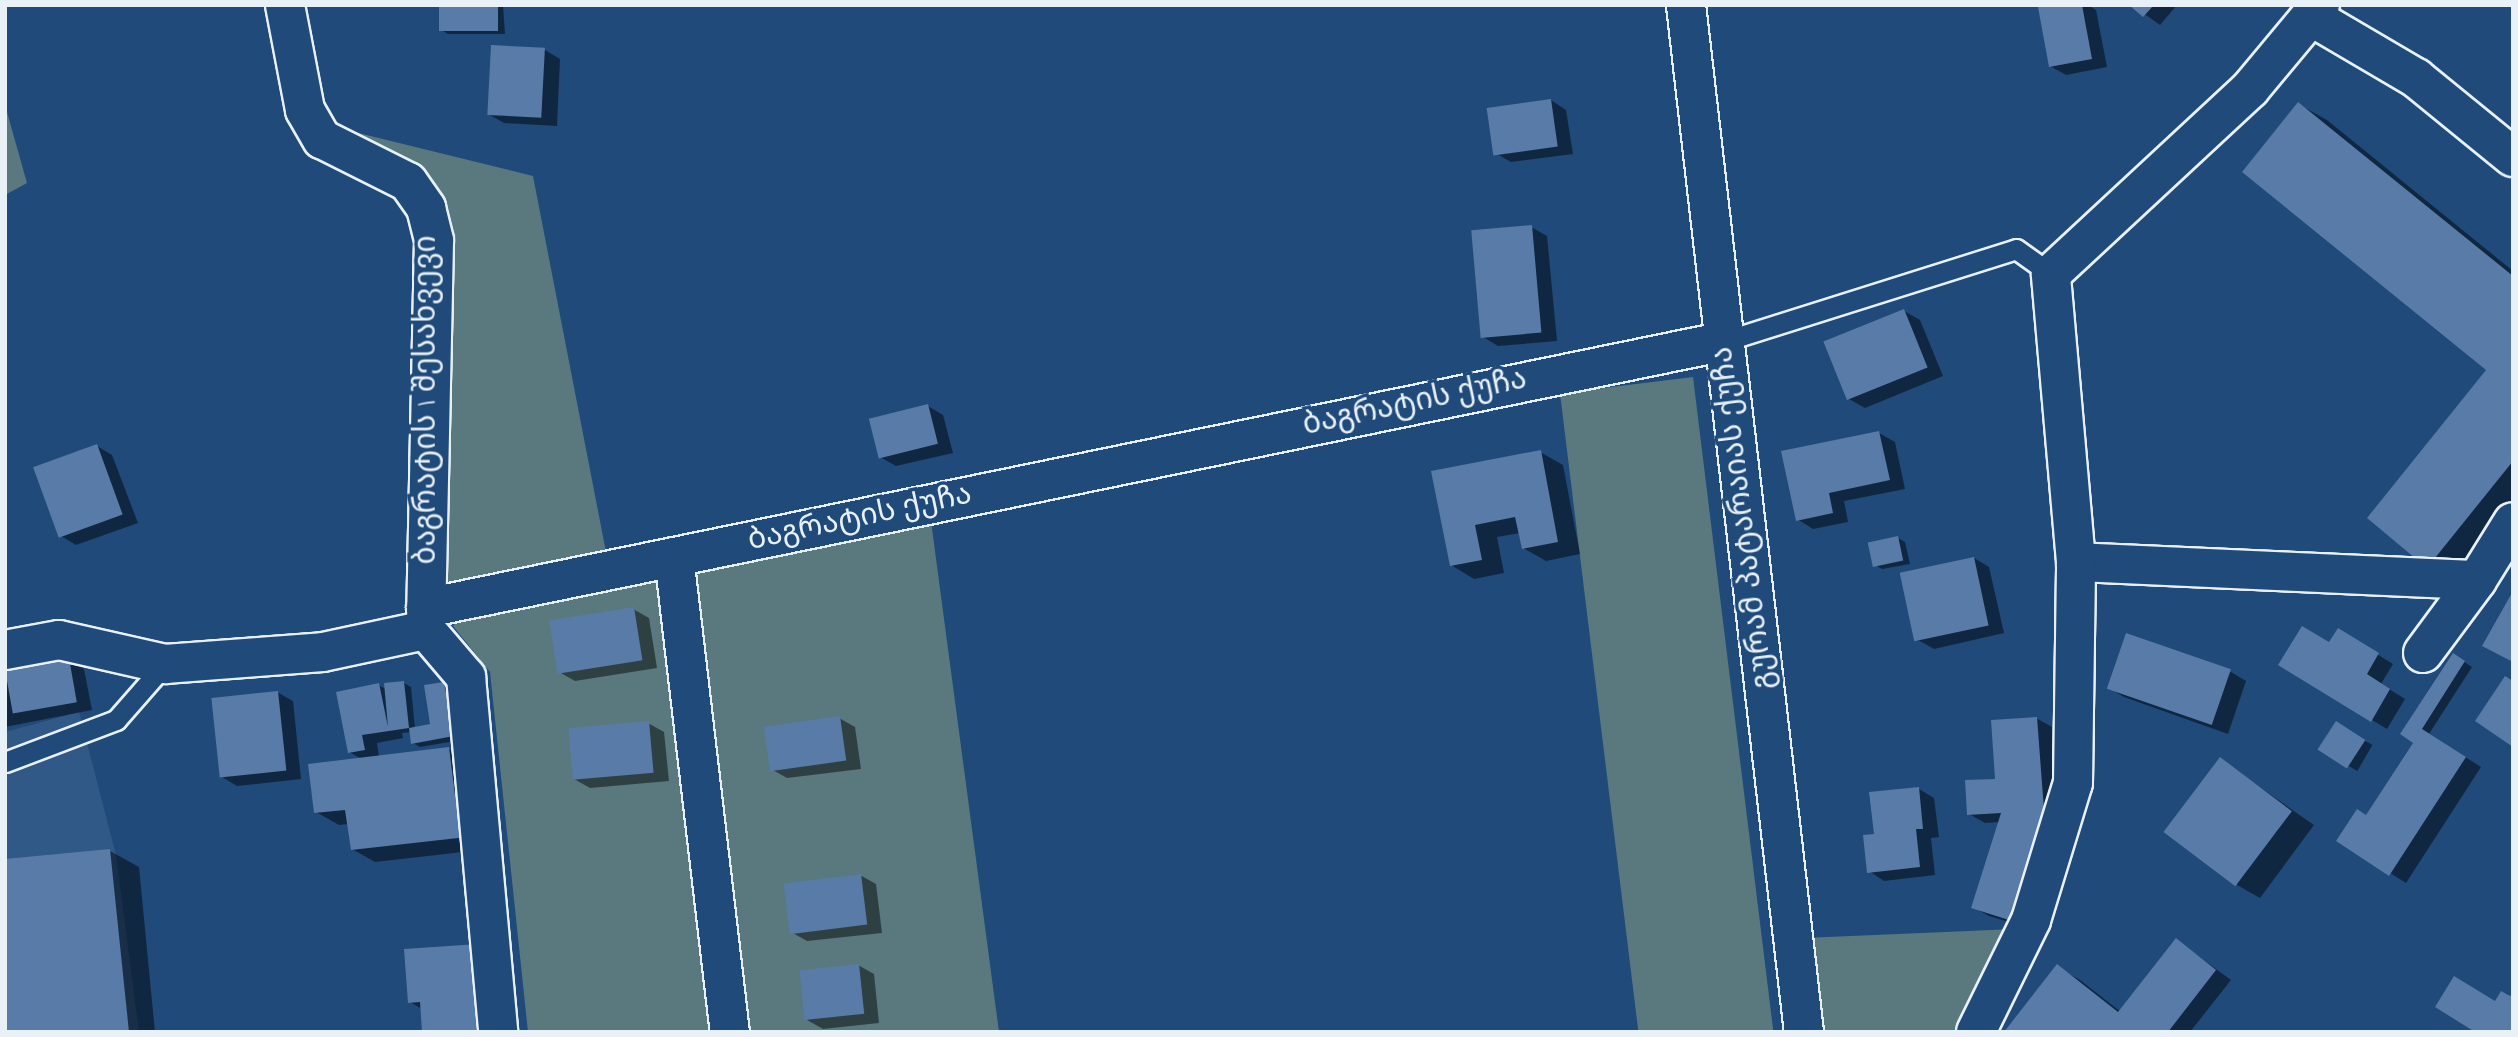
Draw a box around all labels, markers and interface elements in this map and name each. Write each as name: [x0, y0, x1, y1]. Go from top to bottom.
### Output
street label: ბაგრატის I შესახვევი: [410, 235, 446, 565]
street label: გურამ პატარაიას ქუჩა: [1706, 344, 1784, 692]
street label: ბაგრატის ქუჩა: [1300, 363, 1530, 445]
street label: ბაგრატის ქუჩა: [745, 478, 975, 560]

